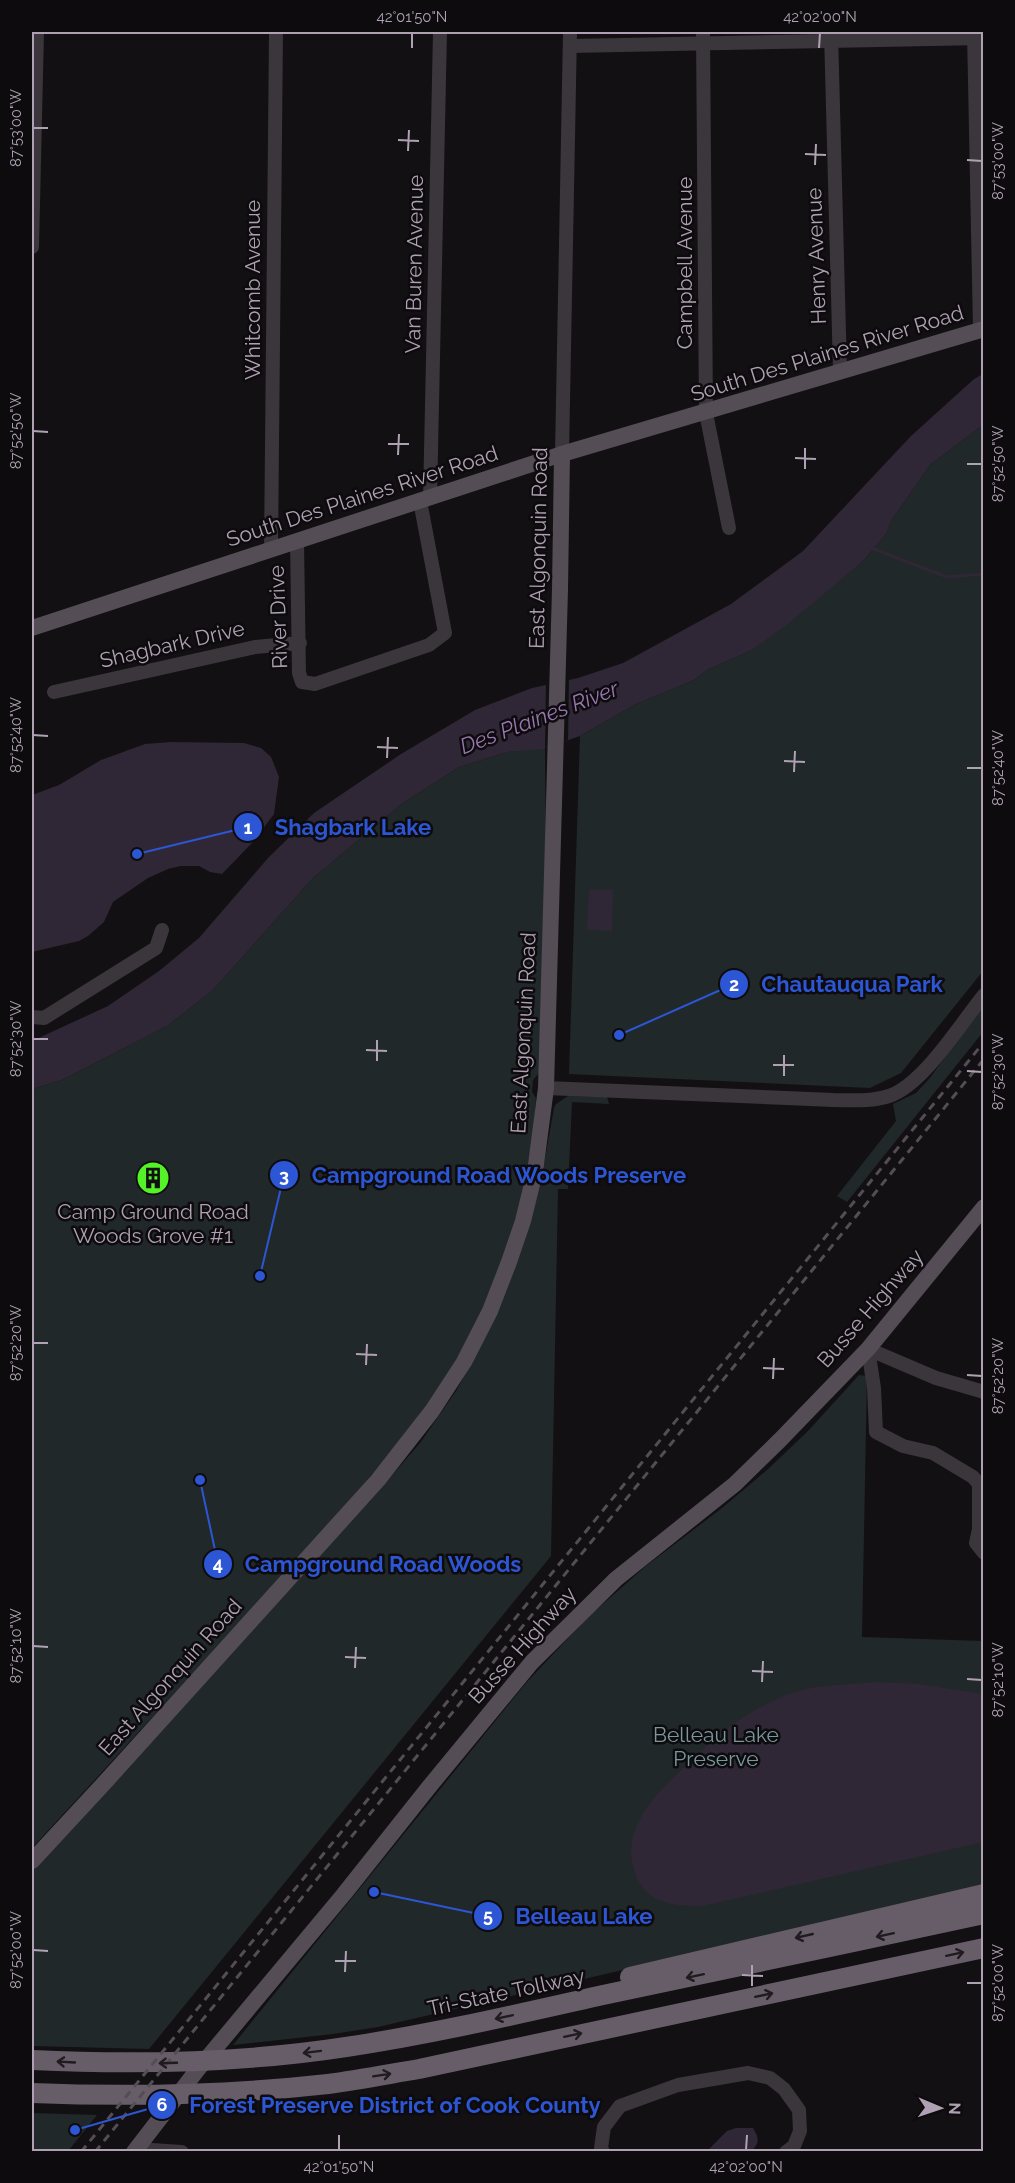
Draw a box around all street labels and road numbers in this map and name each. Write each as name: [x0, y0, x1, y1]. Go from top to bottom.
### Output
street label: Van Buren Avenue: [400, 174, 428, 354]
street label: Campbell Avenue: [672, 177, 697, 349]
street label: Henry Avenue: [801, 187, 831, 325]
street label: Whitcomb Avenue: [240, 200, 265, 380]
street label: South Des Plaines River Road: [688, 300, 966, 406]
street label: South Des Plaines River Road: [223, 440, 501, 552]
street label: East Algonquin Road: [524, 447, 552, 649]
street label: River Drive: [264, 565, 292, 669]
street label: Shagbark Drive: [97, 615, 247, 673]
street label: East Algonquin Road: [505, 932, 541, 1134]
street label: Busse Highway: [812, 1244, 928, 1372]
street label: Busse Highway: [463, 1581, 581, 1709]
street label: East Algonquin Road: [93, 1594, 247, 1760]
street label: Tri-State Tollway: [425, 1963, 587, 2021]

